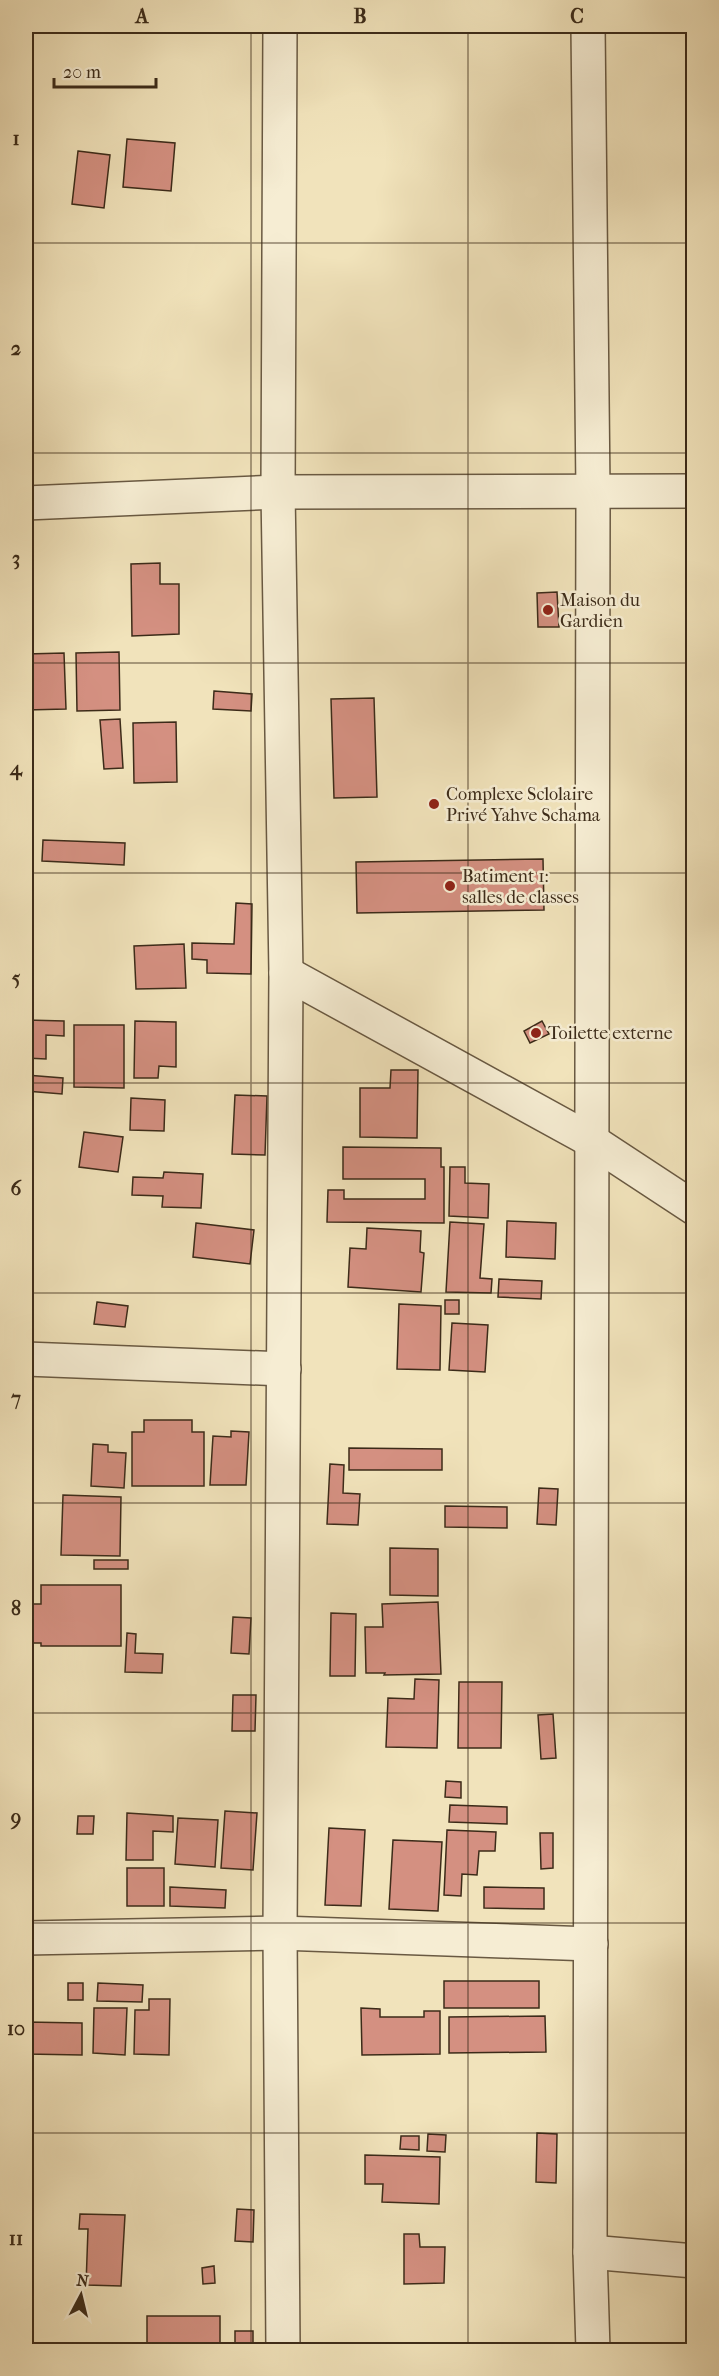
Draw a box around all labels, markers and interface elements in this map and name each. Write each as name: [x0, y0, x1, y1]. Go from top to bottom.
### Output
text: A: [134, 5, 150, 28]
text: B: [353, 5, 367, 28]
text: C: [570, 5, 584, 28]
scale bar: [54, 51, 156, 89]
text: 20 m: [63, 62, 101, 83]
text: 1: [12, 127, 20, 150]
text: 2: [11, 337, 21, 360]
text: 3: [12, 547, 20, 570]
place label: Maison du Gardien: [560, 590, 640, 632]
marker: Maison du Gardien: [541, 603, 555, 617]
text: 4: [9, 757, 23, 781]
place label: Complexe Sclolaire Privé Yahve Schama: [446, 784, 601, 826]
marker: Complexe Sclolaire Privé Yahve Schama: [427, 797, 441, 811]
place label: Batiment 1: salles de classes: [462, 866, 579, 908]
marker: Batiment 1: salles de classes: [443, 879, 457, 893]
text: 5: [12, 967, 21, 990]
place label: Toilette externe: [548, 1023, 673, 1044]
marker: Toilette externe: [529, 1026, 543, 1040]
text: 6: [11, 1177, 23, 1200]
text: 7: [10, 1387, 21, 1410]
text: 8: [11, 1597, 21, 1620]
text: 9: [10, 1807, 21, 1830]
text: 10: [7, 2017, 25, 2040]
text: 11: [9, 2227, 23, 2250]
north arrow: [51, 2265, 111, 2325]
text: N: [76, 2270, 91, 2291]

